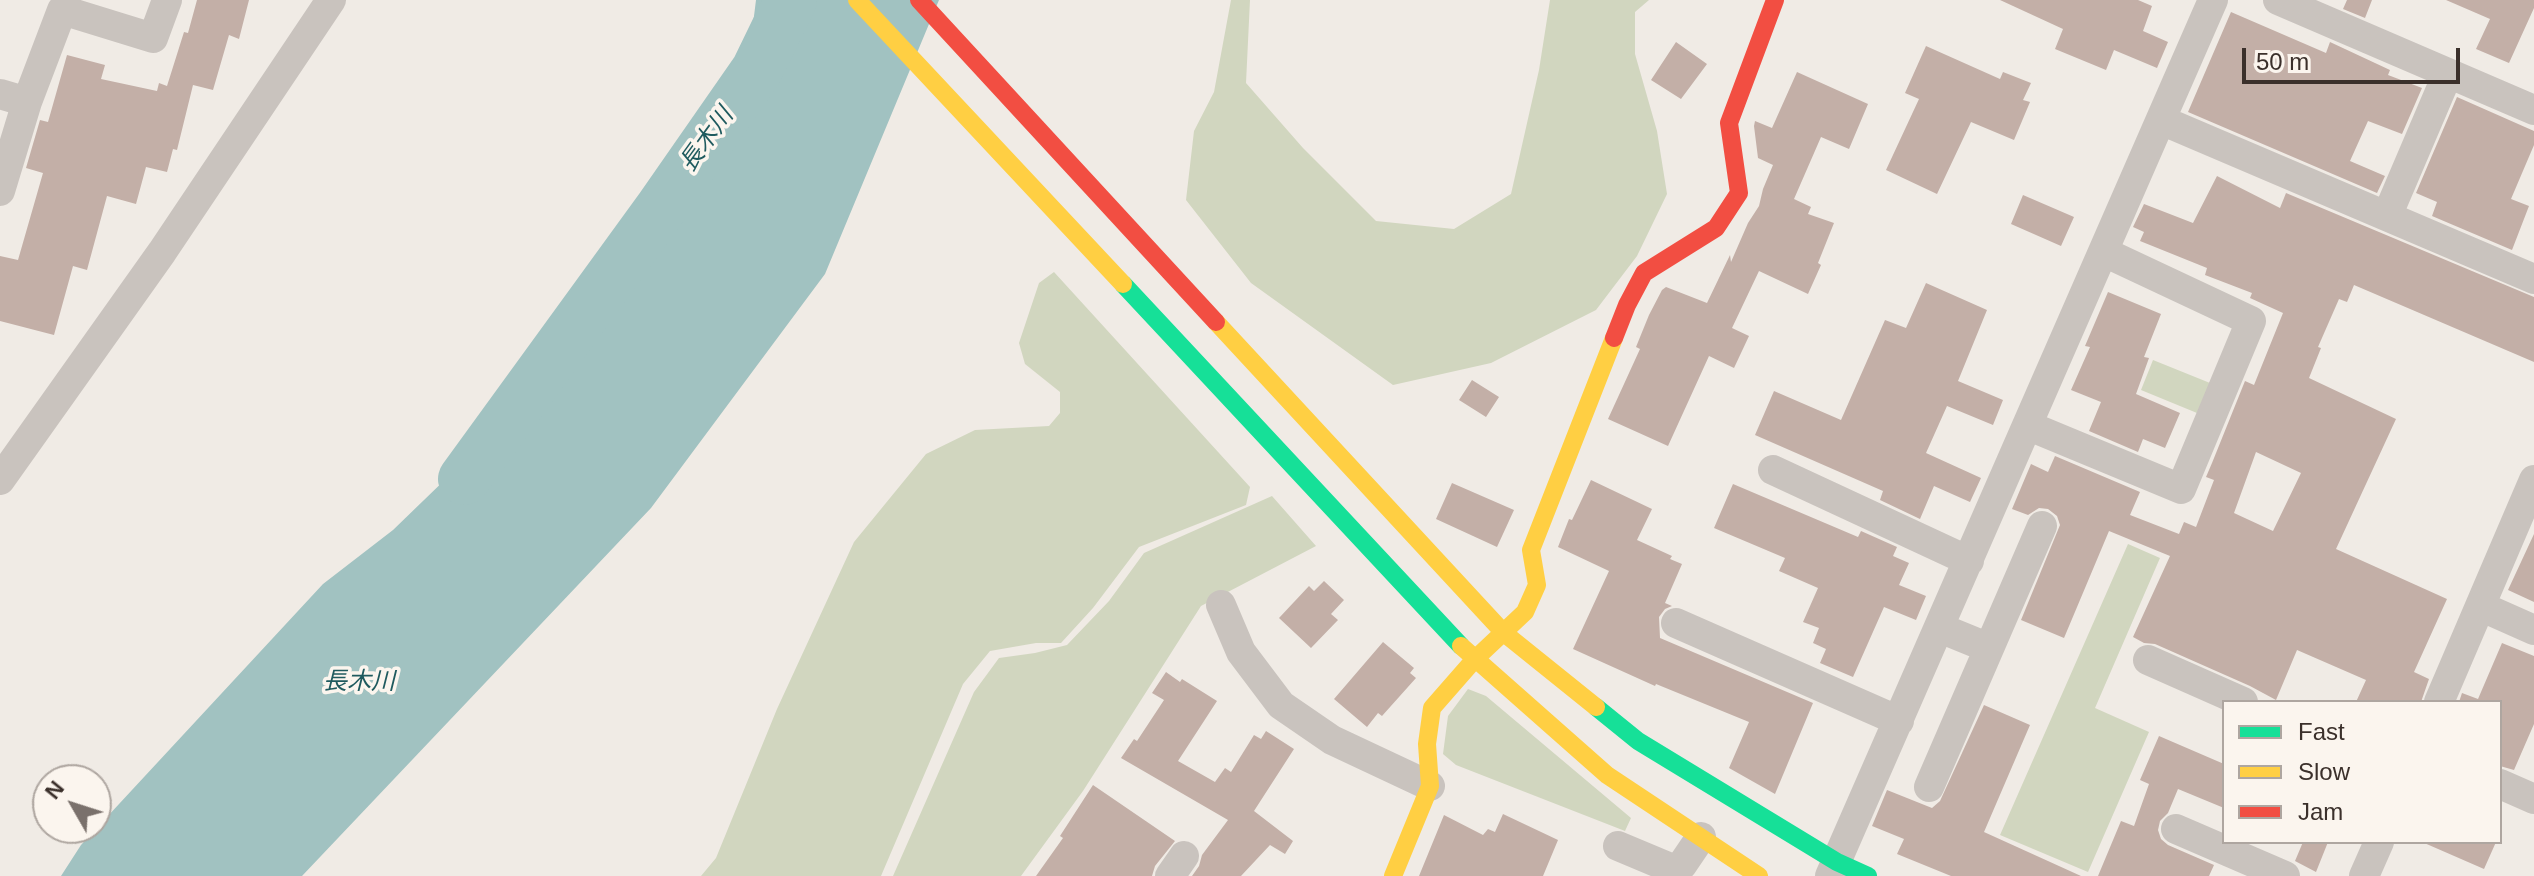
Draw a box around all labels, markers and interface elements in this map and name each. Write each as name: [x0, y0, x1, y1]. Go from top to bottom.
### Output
scale bar: [2246, 32, 2464, 82]
text: 50 m: [2256, 48, 2309, 75]
water label: 長木川: [674, 102, 740, 178]
water label: 長木川: [323, 668, 395, 696]
legend: [2222, 700, 2502, 844]
text: Fast: [2298, 718, 2345, 745]
text: Slow: [2298, 758, 2350, 785]
north arrow: [32, 764, 112, 844]
text: N: [40, 776, 69, 804]
text: Jam: [2298, 798, 2343, 825]

